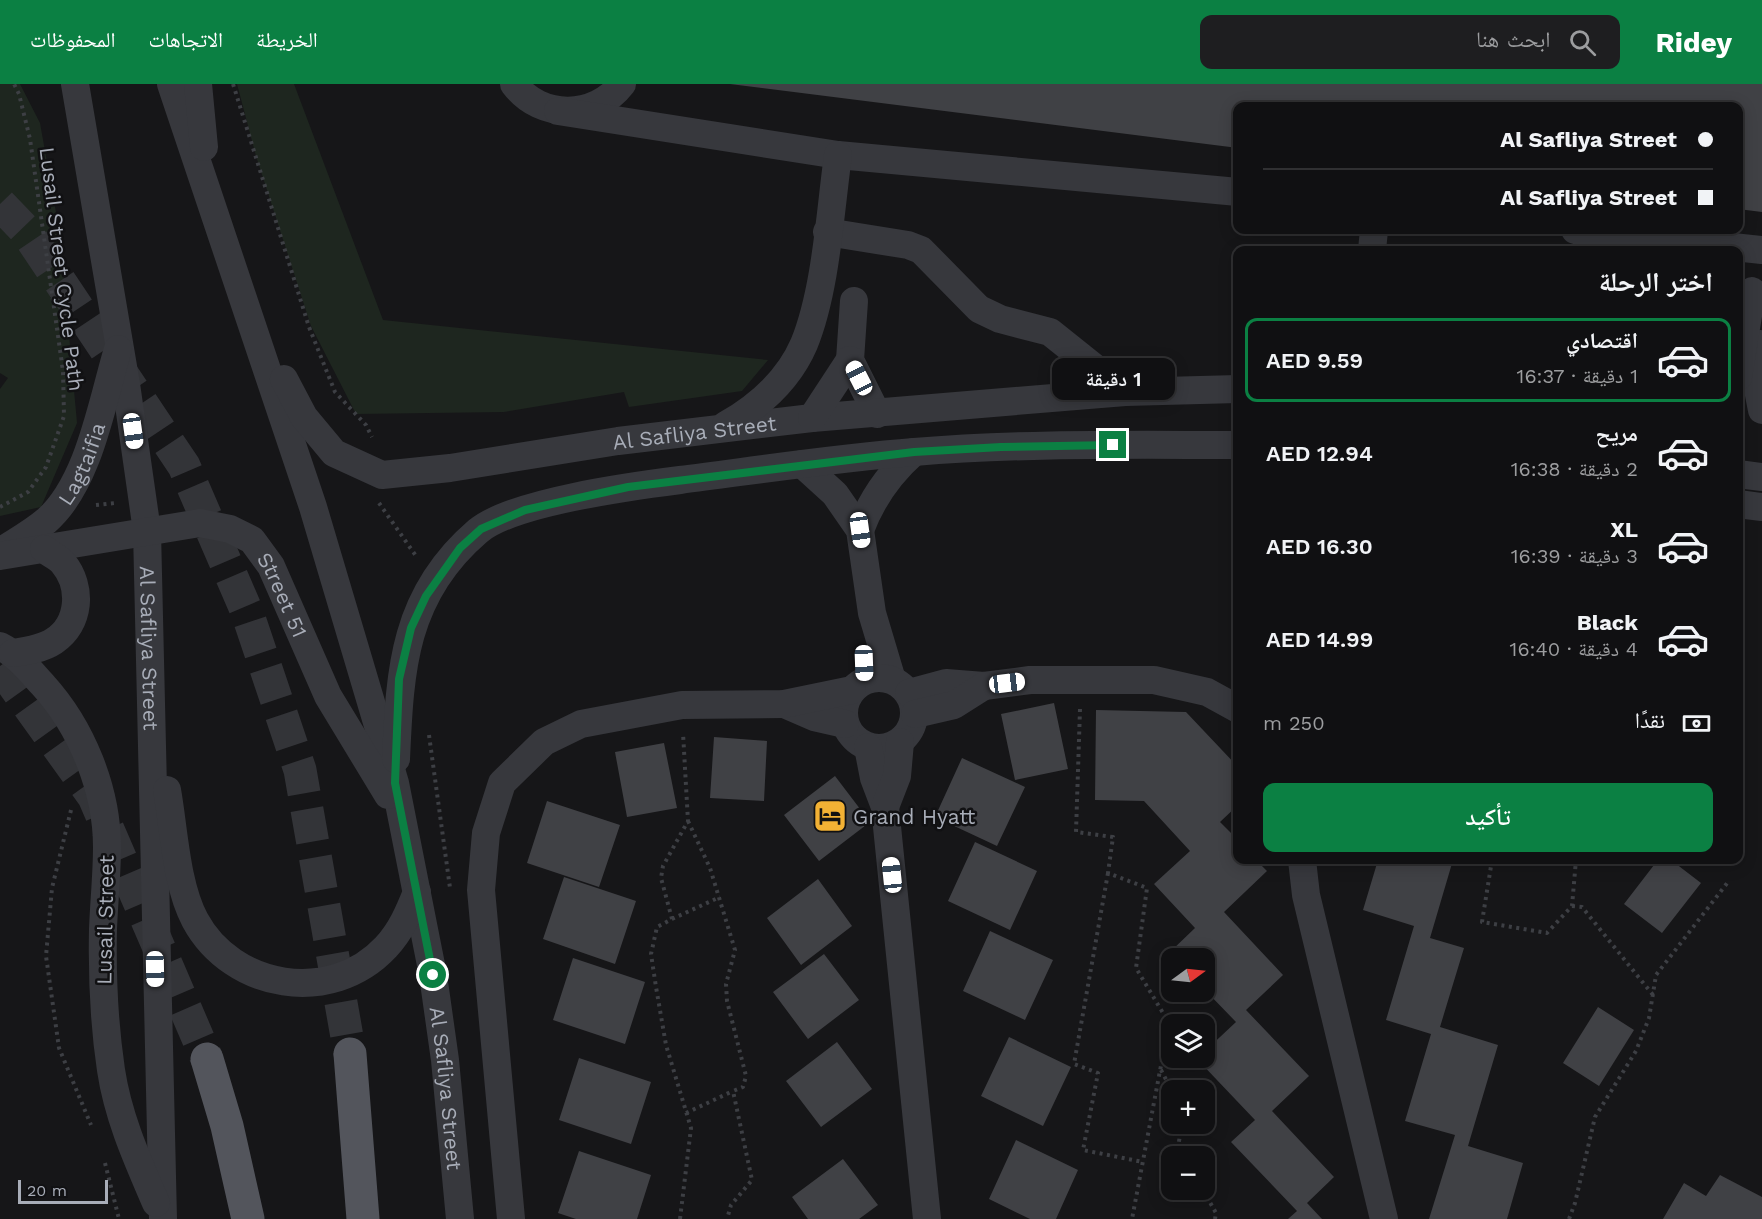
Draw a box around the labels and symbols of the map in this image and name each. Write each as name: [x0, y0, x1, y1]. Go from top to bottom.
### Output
street label: Lusail Street Cycle Path: [35, 145, 89, 393]
car: [843, 358, 875, 398]
callout: 1 دقيقة: [1052, 358, 1174, 400]
street label: Al Safliya Street: [611, 410, 778, 454]
car: [122, 412, 144, 450]
street label: Lagtaifia: [52, 419, 110, 510]
route end: [1099, 431, 1126, 458]
car: [849, 511, 871, 549]
street label: Street 51: [252, 547, 313, 641]
street label: Al Safliya Street: [135, 566, 164, 731]
car: [854, 645, 874, 681]
car: [988, 672, 1026, 694]
hotel icon: Grand Hyatt: [812, 798, 848, 834]
place label: Grand Hyatt: [853, 804, 976, 829]
street label: Lusail Street: [91, 855, 119, 985]
car: [881, 856, 903, 894]
north arrow: [1161, 948, 1215, 1002]
car: [146, 951, 164, 987]
route start: [419, 961, 446, 988]
street label: Al Safliya Street: [425, 1005, 468, 1171]
scale bar: [18, 1177, 108, 1204]

